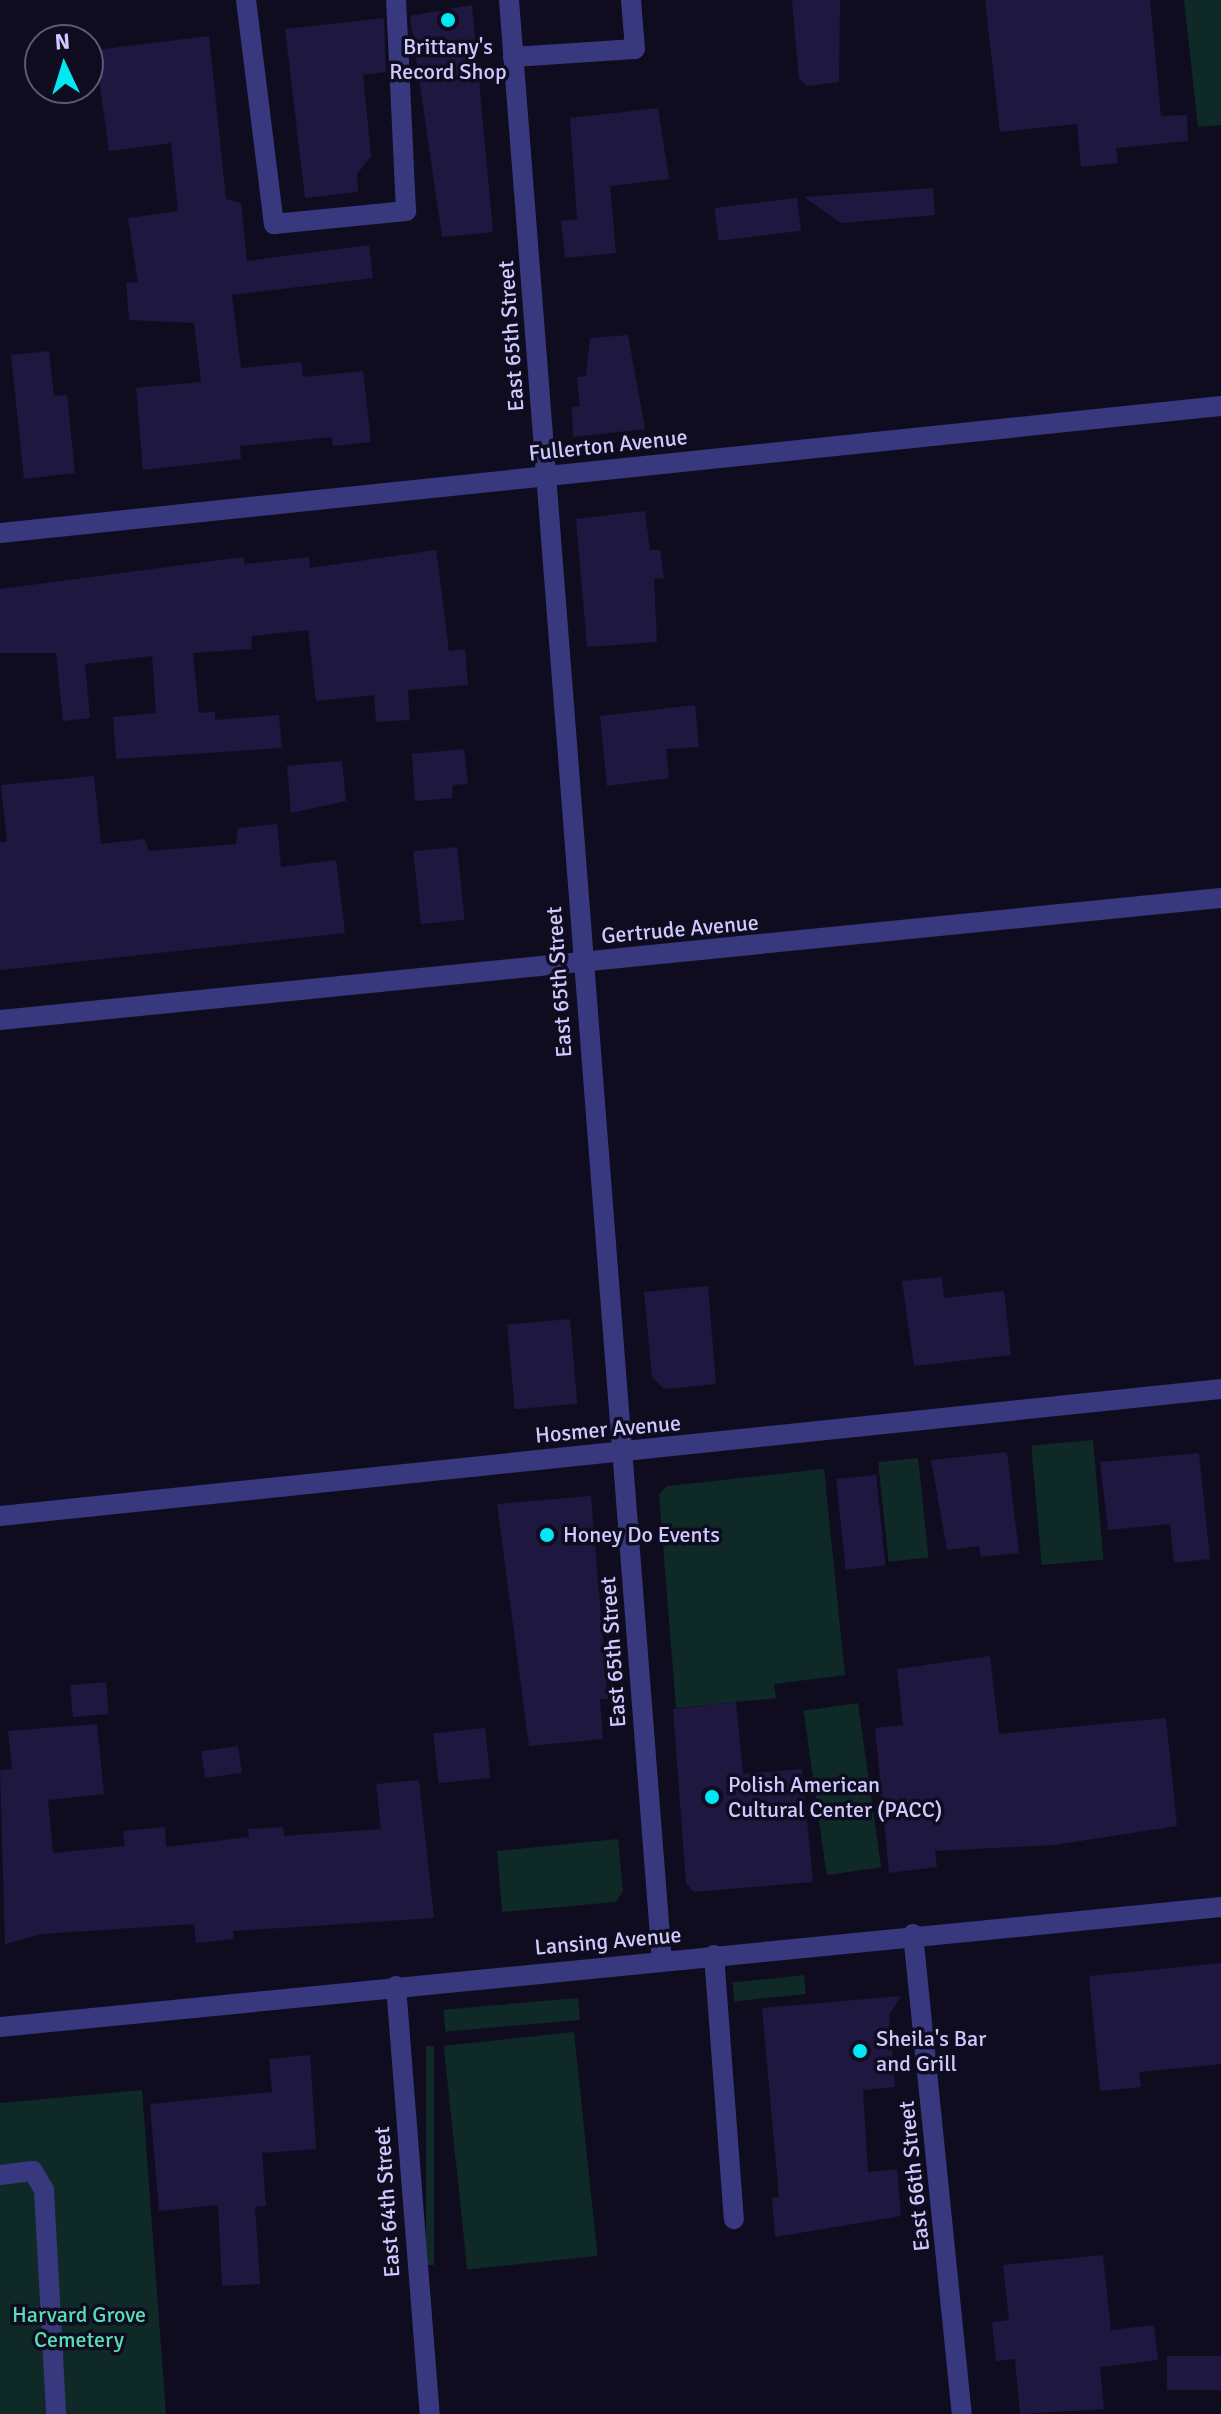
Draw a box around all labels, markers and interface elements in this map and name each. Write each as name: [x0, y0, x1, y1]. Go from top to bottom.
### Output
marker: Brittany's Record Shop: [439, 11, 457, 29]
north arrow: [24, 24, 104, 104]
text: N: [54, 28, 71, 56]
place label: Brittany's Record Shop: [389, 33, 507, 84]
street label: East 65th Street: [493, 260, 529, 412]
street label: Fullerton Avenue: [527, 424, 689, 466]
street label: East 65th Street: [541, 906, 577, 1058]
street label: Gertrude Avenue: [600, 909, 760, 949]
street label: Hosmer Avenue: [534, 1409, 682, 1449]
place label: Honey Do Events: [563, 1522, 720, 1548]
marker: Honey Do Events: [538, 1526, 556, 1544]
street label: East 65th Street: [595, 1576, 631, 1728]
place label: Polish American Cultural Center (PACC): [728, 1771, 942, 1822]
marker: Polish American Cultural Center (PACC): [703, 1788, 721, 1806]
street label: Lansing Avenue: [533, 1921, 683, 1961]
place label: Sheila's Bar and Grill: [876, 2025, 986, 2076]
marker: Sheila's Bar and Grill: [851, 2042, 869, 2060]
street label: East 66th Street: [893, 2099, 935, 2253]
street label: East 64th Street: [369, 2126, 405, 2278]
park label: Harvard Grove Cemetery: [12, 2301, 146, 2352]

